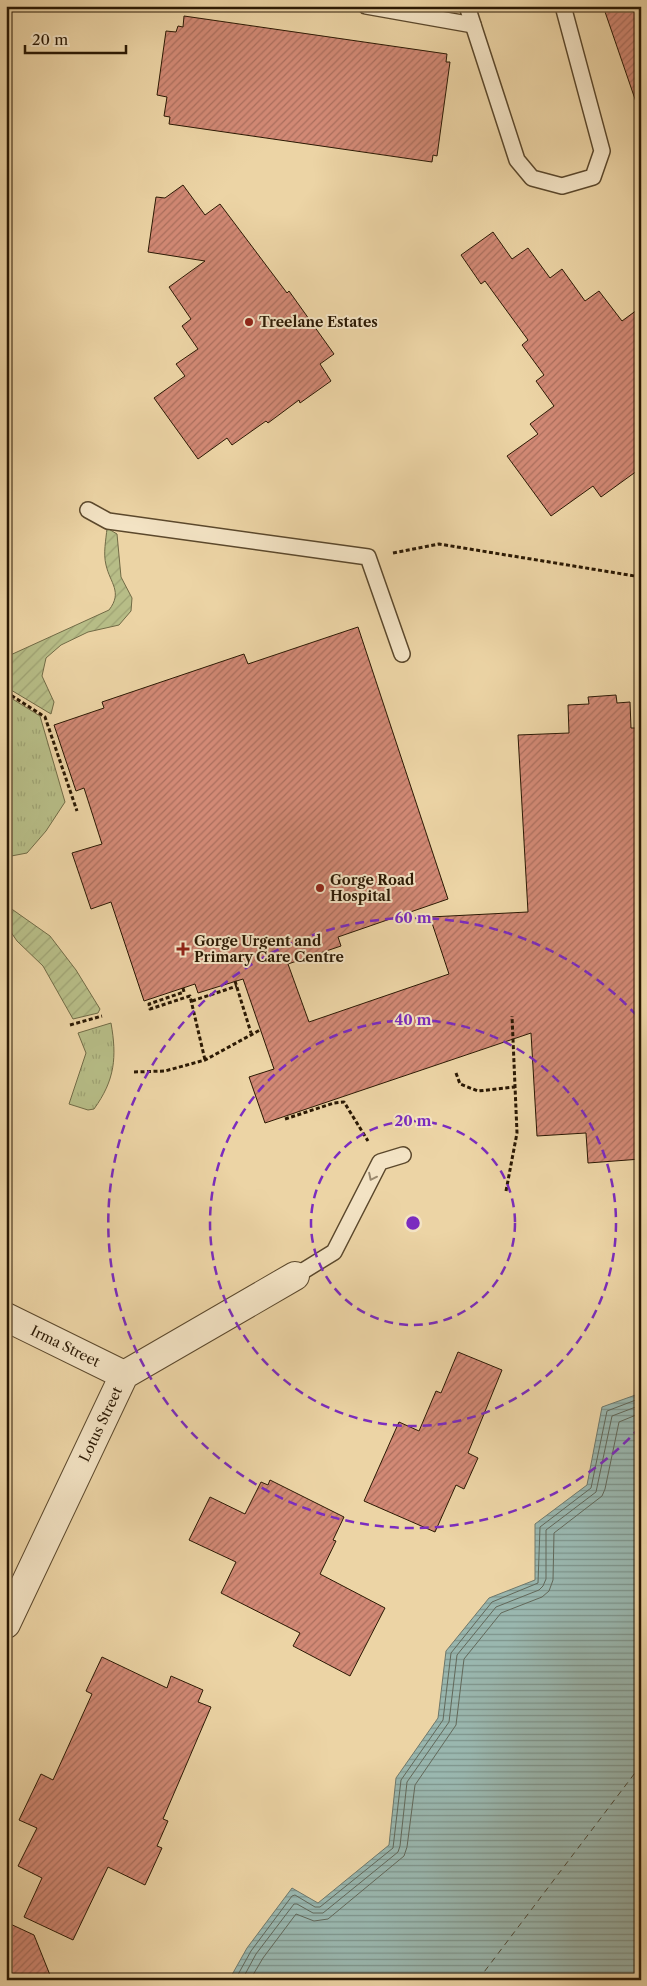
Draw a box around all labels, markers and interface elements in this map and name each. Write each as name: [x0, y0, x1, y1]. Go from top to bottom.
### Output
scale bar: [25, 22, 126, 54]
text: 20 m: [32, 30, 68, 49]
place label: Treelane Estates: [259, 313, 378, 331]
marker: Treelane Estates: [243, 316, 255, 328]
place label: Gorge Road Hospital: [330, 871, 415, 905]
marker: Gorge Road Hospital: [314, 882, 326, 894]
text: 60 m: [394, 908, 432, 927]
place label: Gorge Urgent and Primary Care Centre: [194, 932, 344, 966]
marker: Gorge Urgent and Primary Care Centre: [176, 942, 190, 956]
text: 40 m: [394, 1010, 432, 1029]
text: 20 m: [394, 1111, 432, 1130]
one-way arrow: [368, 1172, 378, 1181]
centre of rings: [404, 1214, 422, 1232]
street label: Irma Street: [28, 1322, 103, 1371]
street label: Lotus Street: [75, 1384, 126, 1465]

